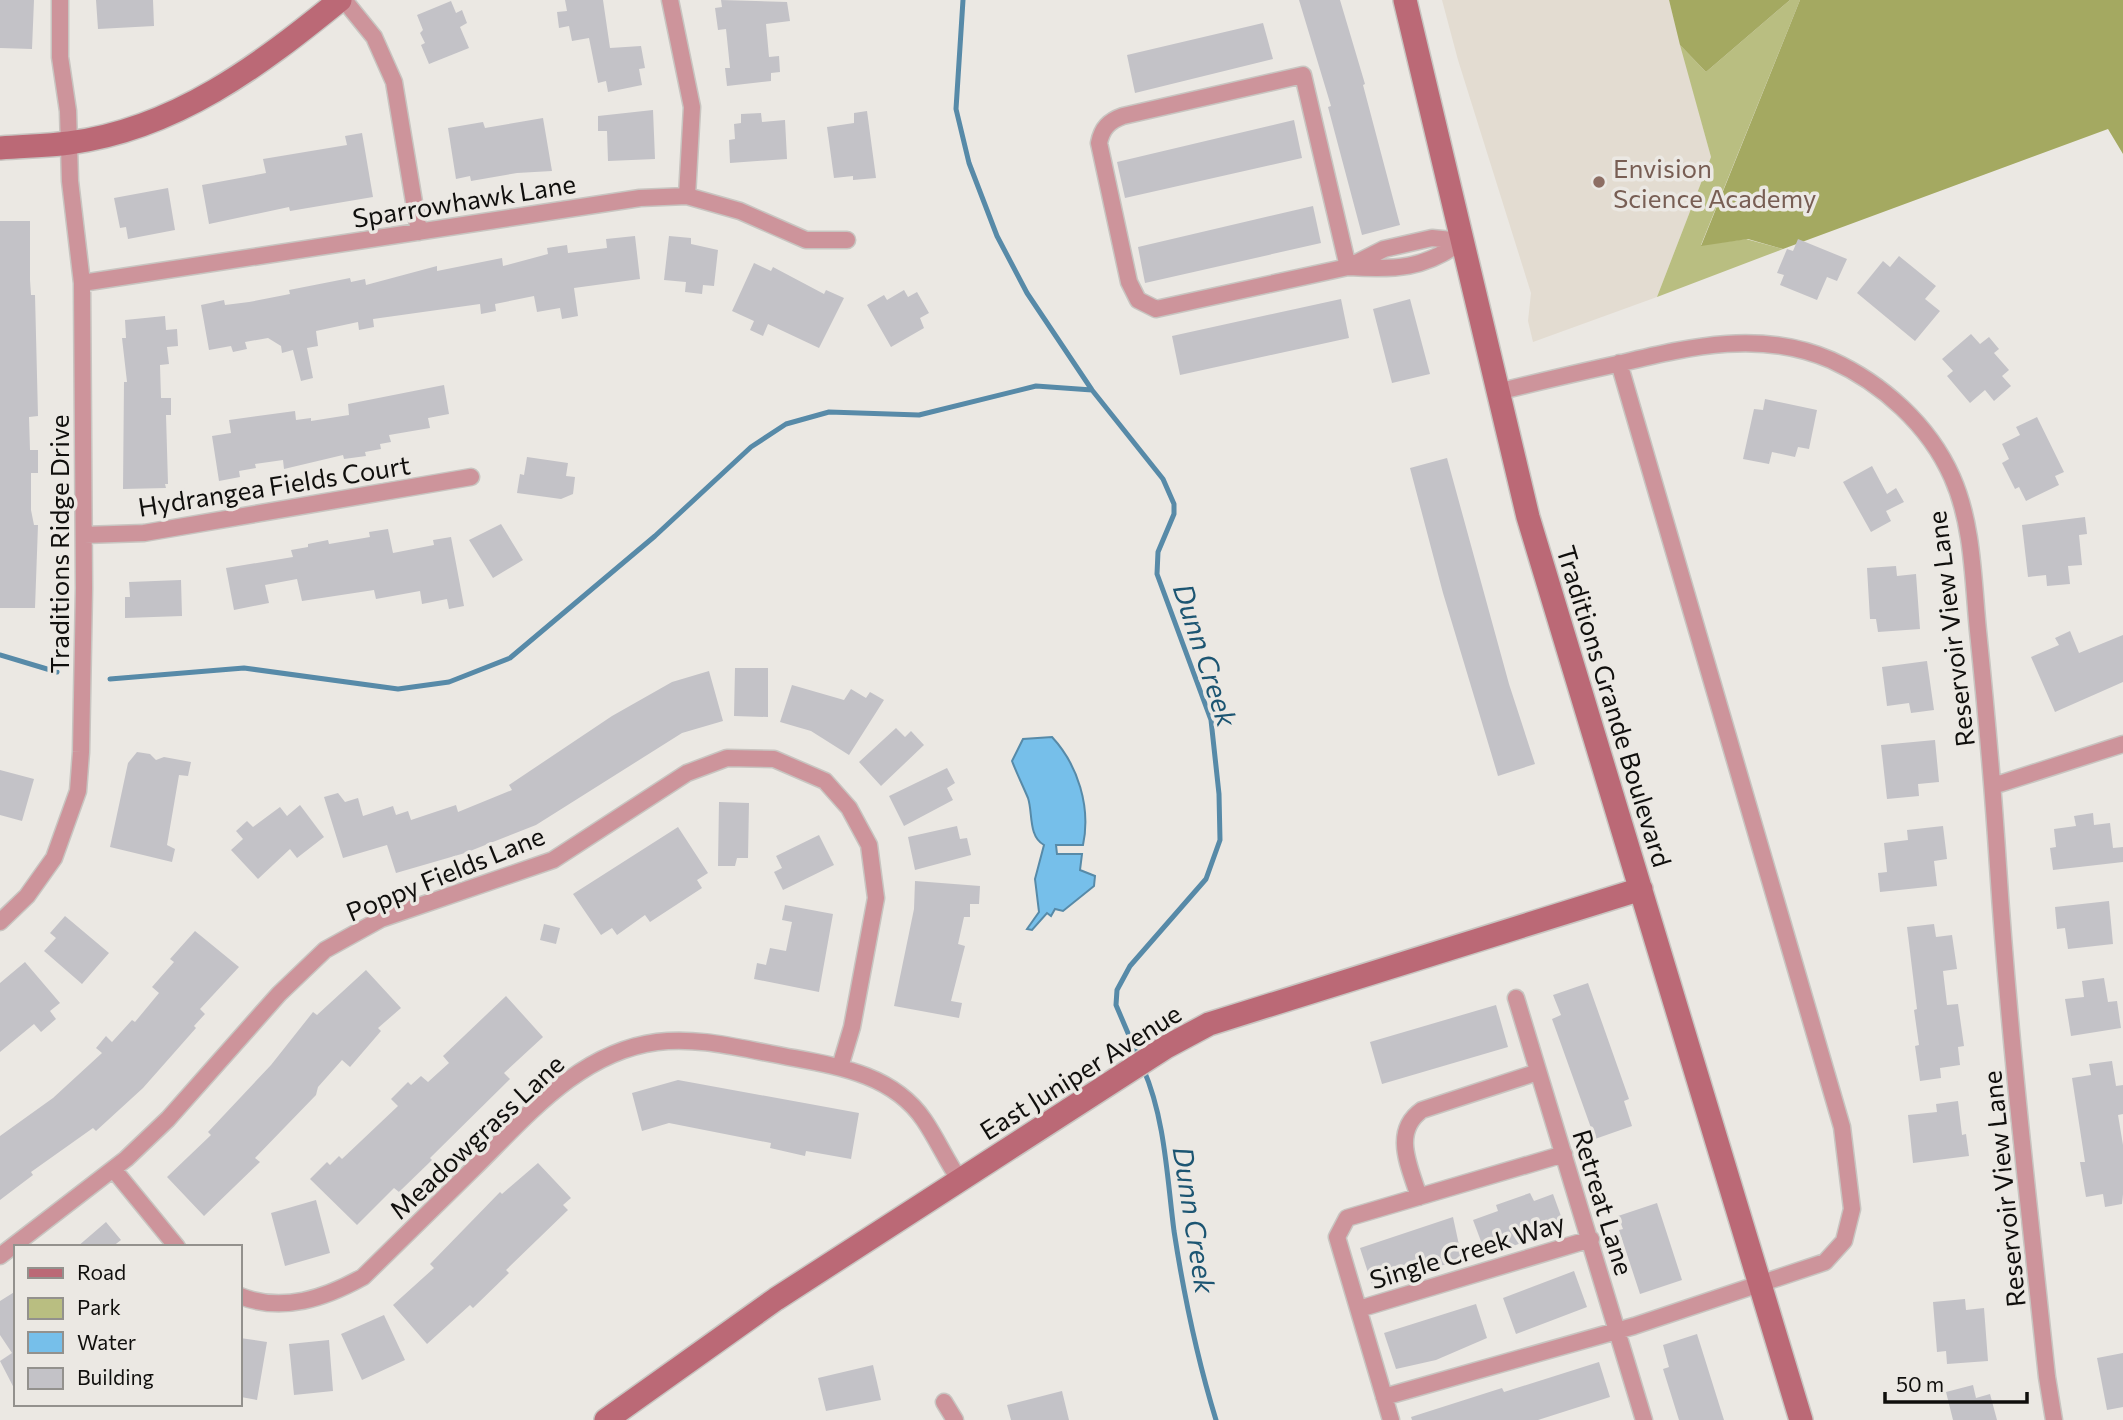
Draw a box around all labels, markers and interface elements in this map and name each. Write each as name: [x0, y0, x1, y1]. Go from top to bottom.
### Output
place label: Envision Science Academy: [1613, 152, 1816, 213]
street label: Sparrowhawk Lane: [350, 167, 578, 233]
marker: Envision Science Academy: [1591, 174, 1607, 190]
street label: Traditions Ridge Drive: [43, 415, 74, 673]
street label: Hydrangea Fields Court: [136, 448, 412, 522]
street label: Reservoir View Lane: [1920, 509, 1980, 749]
street label: Traditions Grande Boulevard: [1551, 542, 1679, 870]
water label: Dunn Creek: [1167, 579, 1245, 732]
street label: Poppy Fields Lane: [341, 819, 549, 927]
street label: East Juniper Avenue: [974, 997, 1186, 1145]
street label: Meadowgrass Lane: [383, 1047, 569, 1225]
street label: Reservoir View Lane: [1975, 1069, 2031, 1309]
street label: Retreat Lane: [1567, 1125, 1641, 1279]
water label: Dunn Creek: [1167, 1144, 1224, 1297]
street label: Single Creek Way: [1366, 1206, 1568, 1294]
legend: [14, 1245, 242, 1406]
text: Road: [77, 1259, 126, 1284]
text: Park: [77, 1294, 121, 1319]
text: Water: [77, 1329, 136, 1354]
scale bar: [1885, 1360, 2027, 1404]
text: Building: [77, 1364, 154, 1389]
text: 50 m: [1896, 1371, 1944, 1396]

